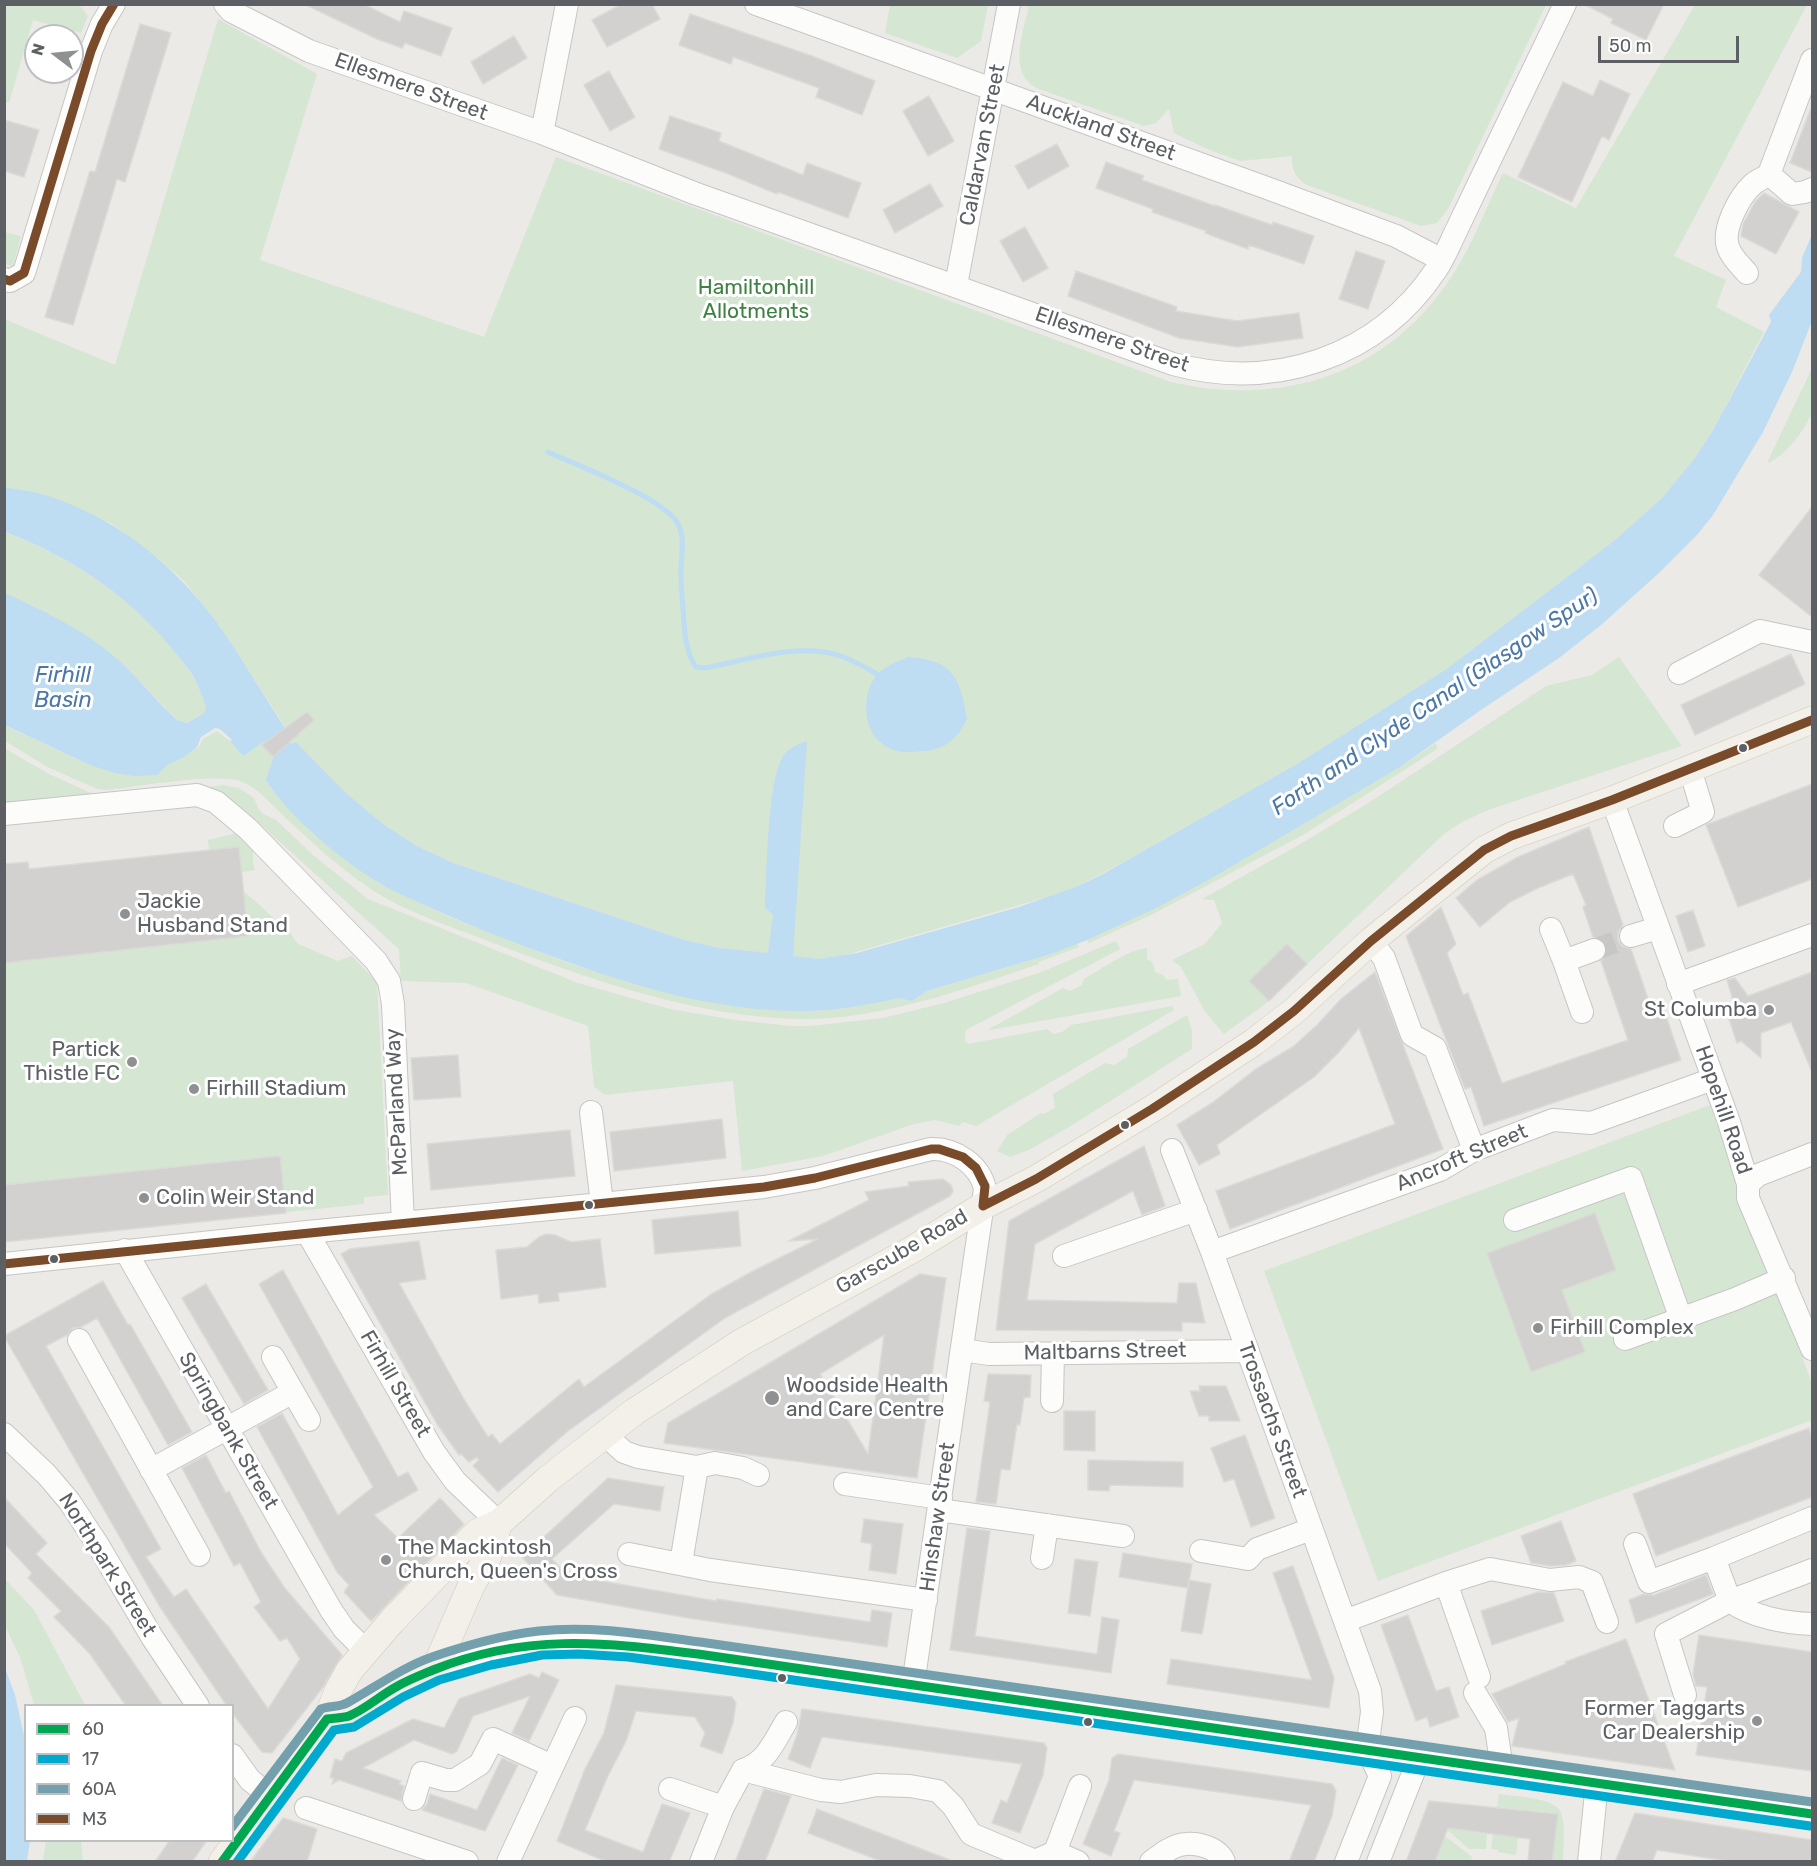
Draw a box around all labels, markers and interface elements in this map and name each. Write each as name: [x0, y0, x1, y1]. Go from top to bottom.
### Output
north arrow: [24, 24, 84, 84]
scale bar: [1601, 24, 1742, 62]
text: 50 m: [1609, 35, 1652, 57]
text: N: [27, 41, 49, 58]
street label: Ellesmere Street: [331, 48, 491, 126]
street label: Caldarvan Street: [955, 62, 1011, 228]
street label: Auckland Street: [1023, 89, 1179, 167]
park label: Hamiltonhill Allotments: [698, 275, 814, 325]
street label: Ellesmere Street: [1032, 302, 1192, 378]
water label: Forth and Clyde Canal (Glasgow Spur): [1267, 583, 1603, 821]
water label: Firhill Basin: [34, 663, 92, 714]
unlabelled marker: [1737, 742, 1749, 754]
place label: Jackie Husband Stand: [137, 889, 288, 939]
marker: Jackie Husband Stand: [118, 907, 132, 921]
place label: St Columba: [1644, 997, 1757, 1023]
marker: St Columba: [1762, 1003, 1776, 1017]
street label: McParland Way: [381, 1028, 413, 1176]
place label: Partick Thistle FC: [23, 1037, 120, 1087]
street label: Hopehill Road: [1689, 1042, 1757, 1178]
marker: Partick Thistle FC: [125, 1055, 139, 1069]
place label: Firhill Stadium: [206, 1076, 346, 1102]
marker: Firhill Stadium: [187, 1082, 201, 1096]
unlabelled marker: [1119, 1119, 1131, 1131]
street label: Ancroft Street: [1393, 1119, 1531, 1197]
place label: Colin Weir Stand: [156, 1185, 315, 1211]
marker: Colin Weir Stand: [137, 1191, 151, 1205]
unlabelled marker: [583, 1199, 595, 1211]
street label: Garscube Road: [832, 1204, 972, 1300]
unlabelled marker: [48, 1253, 60, 1265]
place label: Firhill Complex: [1550, 1315, 1694, 1341]
marker: Firhill Complex: [1531, 1321, 1545, 1335]
street label: Firhill Street: [354, 1326, 436, 1442]
street label: Maltbarns Street: [1023, 1338, 1187, 1366]
street label: Trossachs Street: [1232, 1339, 1312, 1501]
street label: Springbank Street: [173, 1348, 283, 1514]
place label: Woodside Health and Care Centre: [786, 1373, 949, 1423]
marker: Woodside Health and Care Centre: [763, 1389, 781, 1407]
street label: Hinshaw Street: [915, 1441, 961, 1593]
street label: Northpark Street: [53, 1489, 161, 1641]
place label: The Mackintosh Church, Queen's Cross: [398, 1535, 618, 1585]
marker: The Mackintosh Church, Queen's Cross: [379, 1553, 393, 1567]
unlabelled marker: [776, 1672, 788, 1684]
place label: Former Taggarts Car Dealership: [1584, 1696, 1745, 1746]
legend: [24, 1704, 234, 1842]
marker: Former Taggarts Car Dealership: [1750, 1714, 1764, 1728]
unlabelled marker: [1082, 1716, 1094, 1728]
text: 60: [82, 1718, 104, 1740]
text: 17: [82, 1748, 99, 1770]
text: 60A: [82, 1778, 116, 1800]
text: M3: [82, 1808, 107, 1830]

